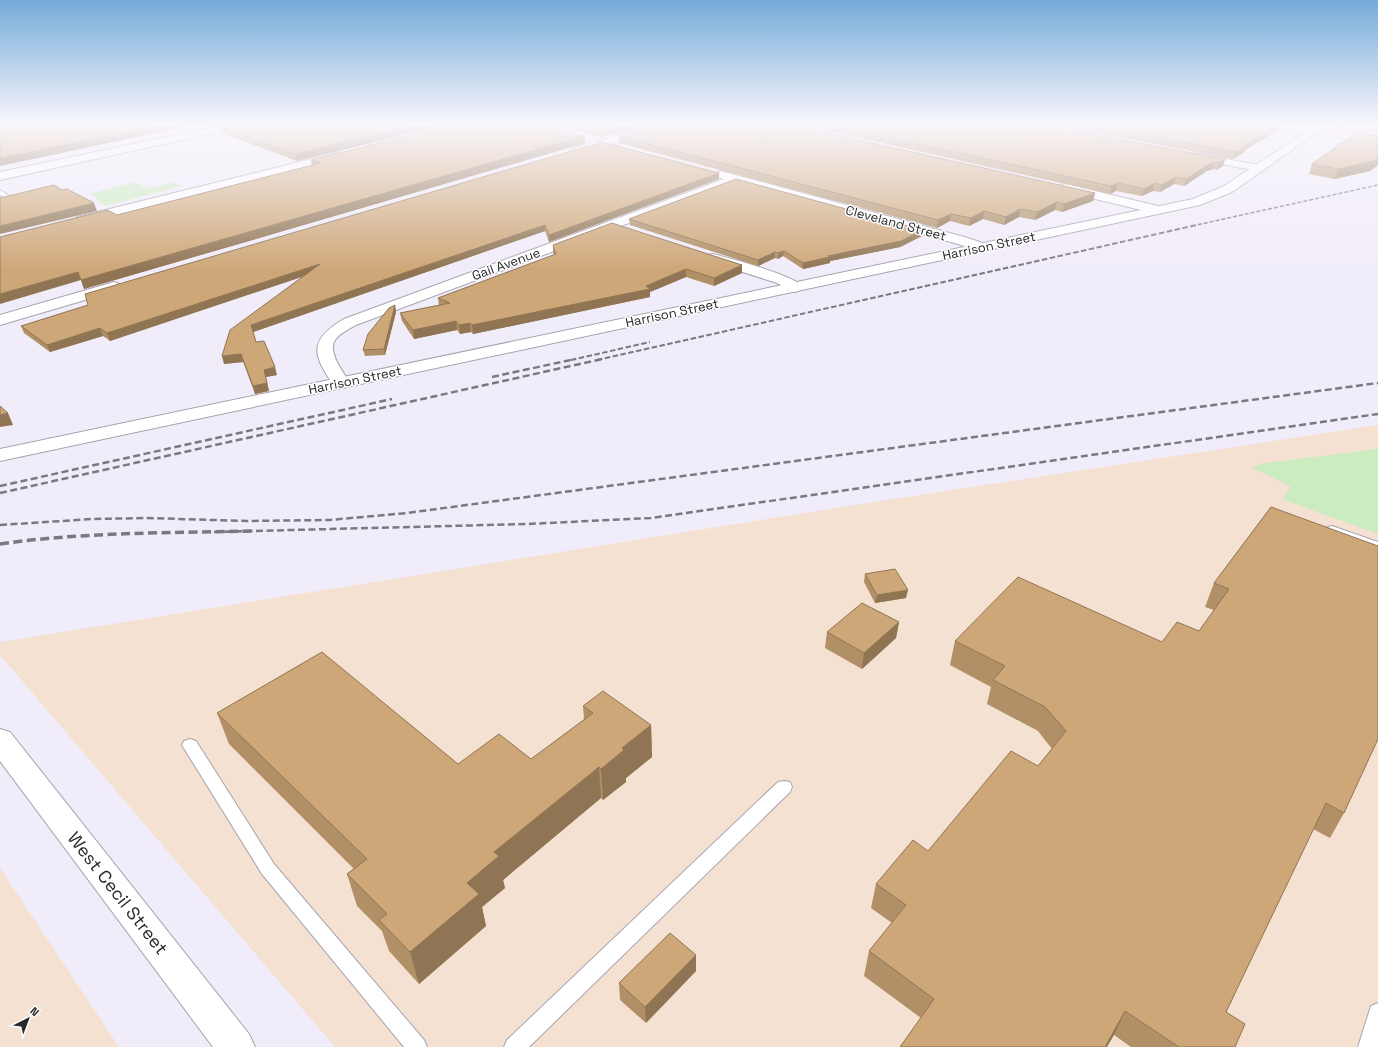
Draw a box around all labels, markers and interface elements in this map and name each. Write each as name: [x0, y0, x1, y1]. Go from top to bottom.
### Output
street label: Cleveland Street: [844, 201, 948, 245]
street label: Harrison Street: [941, 228, 1037, 264]
street label: Gail Avenue: [469, 244, 543, 284]
street label: Harrison Street: [624, 295, 720, 331]
street label: Harrison Street: [307, 362, 403, 398]
street label: West Cecil Street: [63, 827, 173, 959]
north arrow: [8, 999, 48, 1039]
text: N: [27, 1004, 42, 1019]

